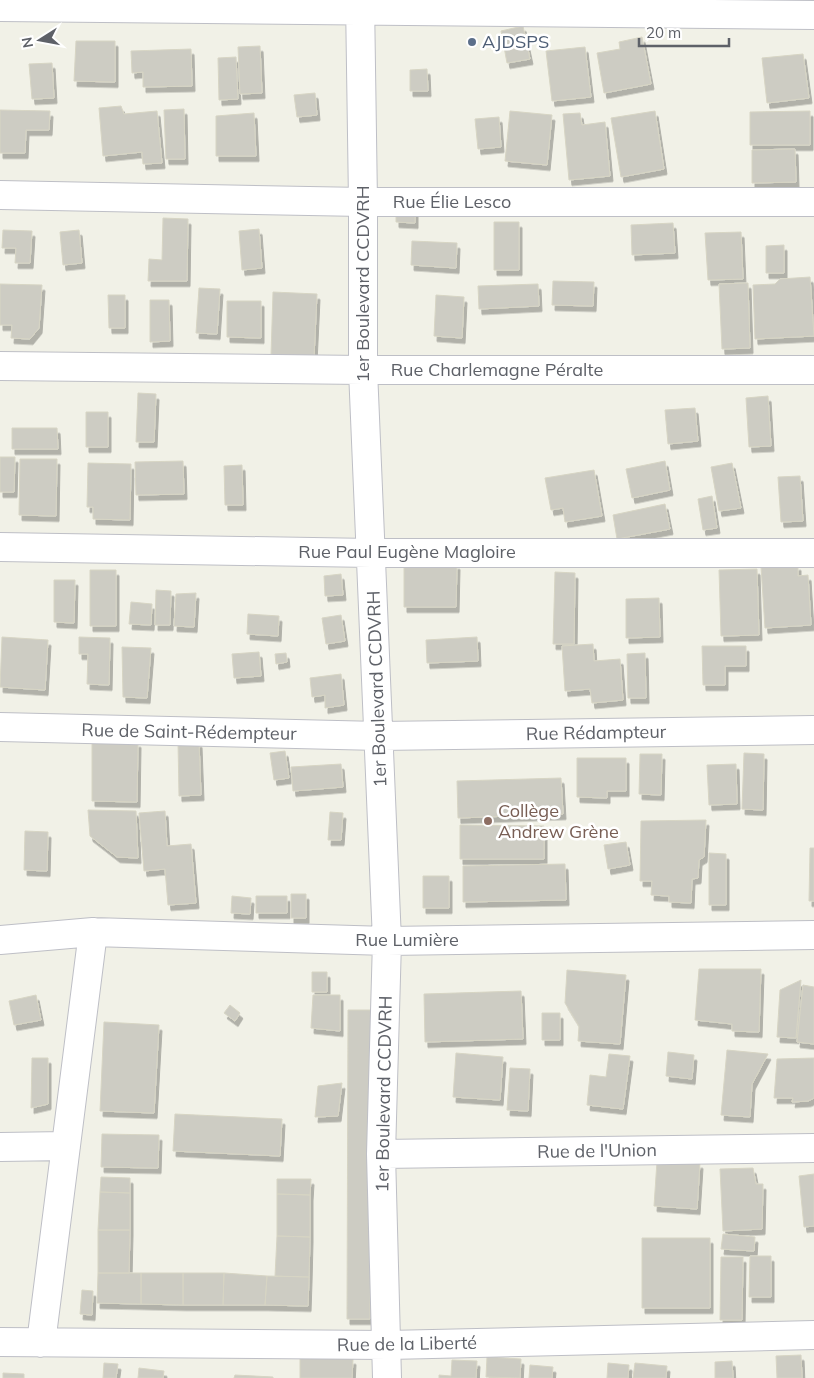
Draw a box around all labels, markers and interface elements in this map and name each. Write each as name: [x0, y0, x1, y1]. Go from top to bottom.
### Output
north arrow: [15, 15, 65, 65]
scale bar: [639, 15, 729, 47]
text: 20 m: [646, 23, 681, 42]
place label: AJDSPS: [482, 30, 549, 53]
text: N: [17, 36, 37, 49]
marker: AJDSPS: [466, 36, 478, 48]
street label: 1er Boulevard CCDVRH: [351, 186, 374, 382]
street label: Rue Élie Lesco: [393, 190, 511, 213]
street label: Rue Charlemagne Péralte: [391, 358, 603, 381]
street label: Rue Paul Eugène Magloire: [298, 540, 516, 563]
street label: 1er Boulevard CCDVRH: [362, 590, 391, 788]
street label: Rue de Saint-Rédempteur: [81, 718, 297, 745]
street label: Rue Rédampteur: [526, 720, 667, 745]
place label: Collège Andrew Grène: [498, 799, 619, 843]
marker: Collège Andrew Grène: [482, 815, 494, 827]
street label: Rue Lumière: [355, 928, 459, 951]
street label: 1er Boulevard CCDVRH: [370, 995, 397, 1193]
street label: Rue de l'Union: [537, 1138, 657, 1163]
street label: Rue de la Liberté: [337, 1331, 477, 1356]

